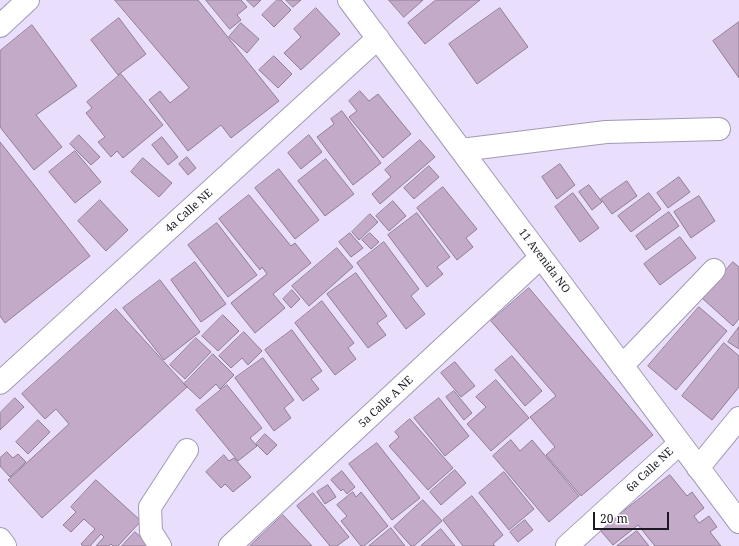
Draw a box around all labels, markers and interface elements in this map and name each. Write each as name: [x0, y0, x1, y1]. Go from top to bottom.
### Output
street label: 4a Calle NE: [163, 186, 215, 236]
street label: 11 Avenida NO: [515, 226, 573, 296]
street label: 5a Calle A NE: [356, 373, 416, 431]
street label: 6a Calle NE: [624, 445, 676, 495]
scale bar: [595, 504, 671, 530]
text: 20 m: [600, 510, 628, 527]

